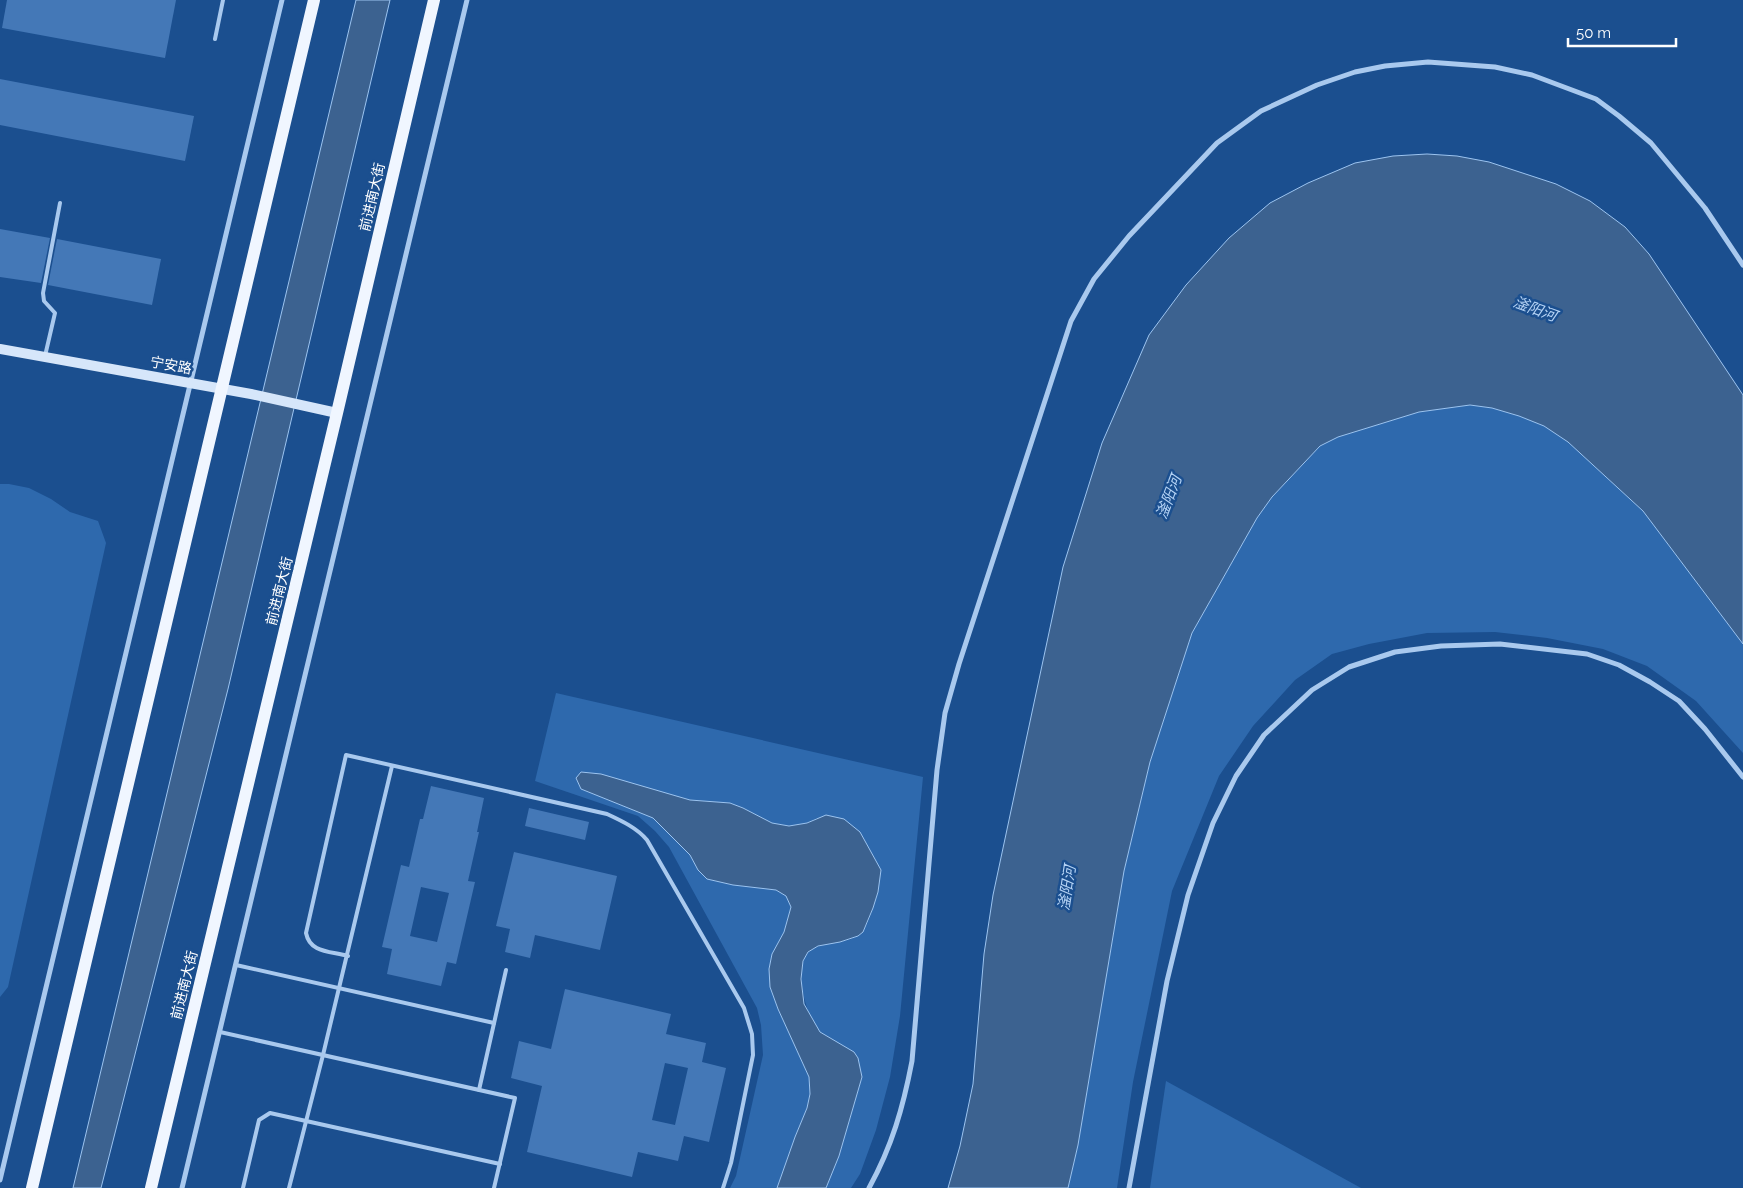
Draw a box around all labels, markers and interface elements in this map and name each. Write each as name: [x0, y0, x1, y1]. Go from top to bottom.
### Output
scale bar: [1568, 15, 1676, 47]
text: 50 m: [1576, 24, 1611, 42]
street label: 前进南大街: [356, 161, 388, 233]
water label: 滏阳河: [1511, 293, 1562, 326]
street label: 宁安路: [149, 353, 193, 377]
water label: 滏阳河: [1153, 470, 1187, 521]
street label: 前进南大街: [263, 555, 295, 627]
water label: 滏阳河: [1055, 861, 1080, 912]
street label: 前进南大街: [168, 949, 200, 1021]

